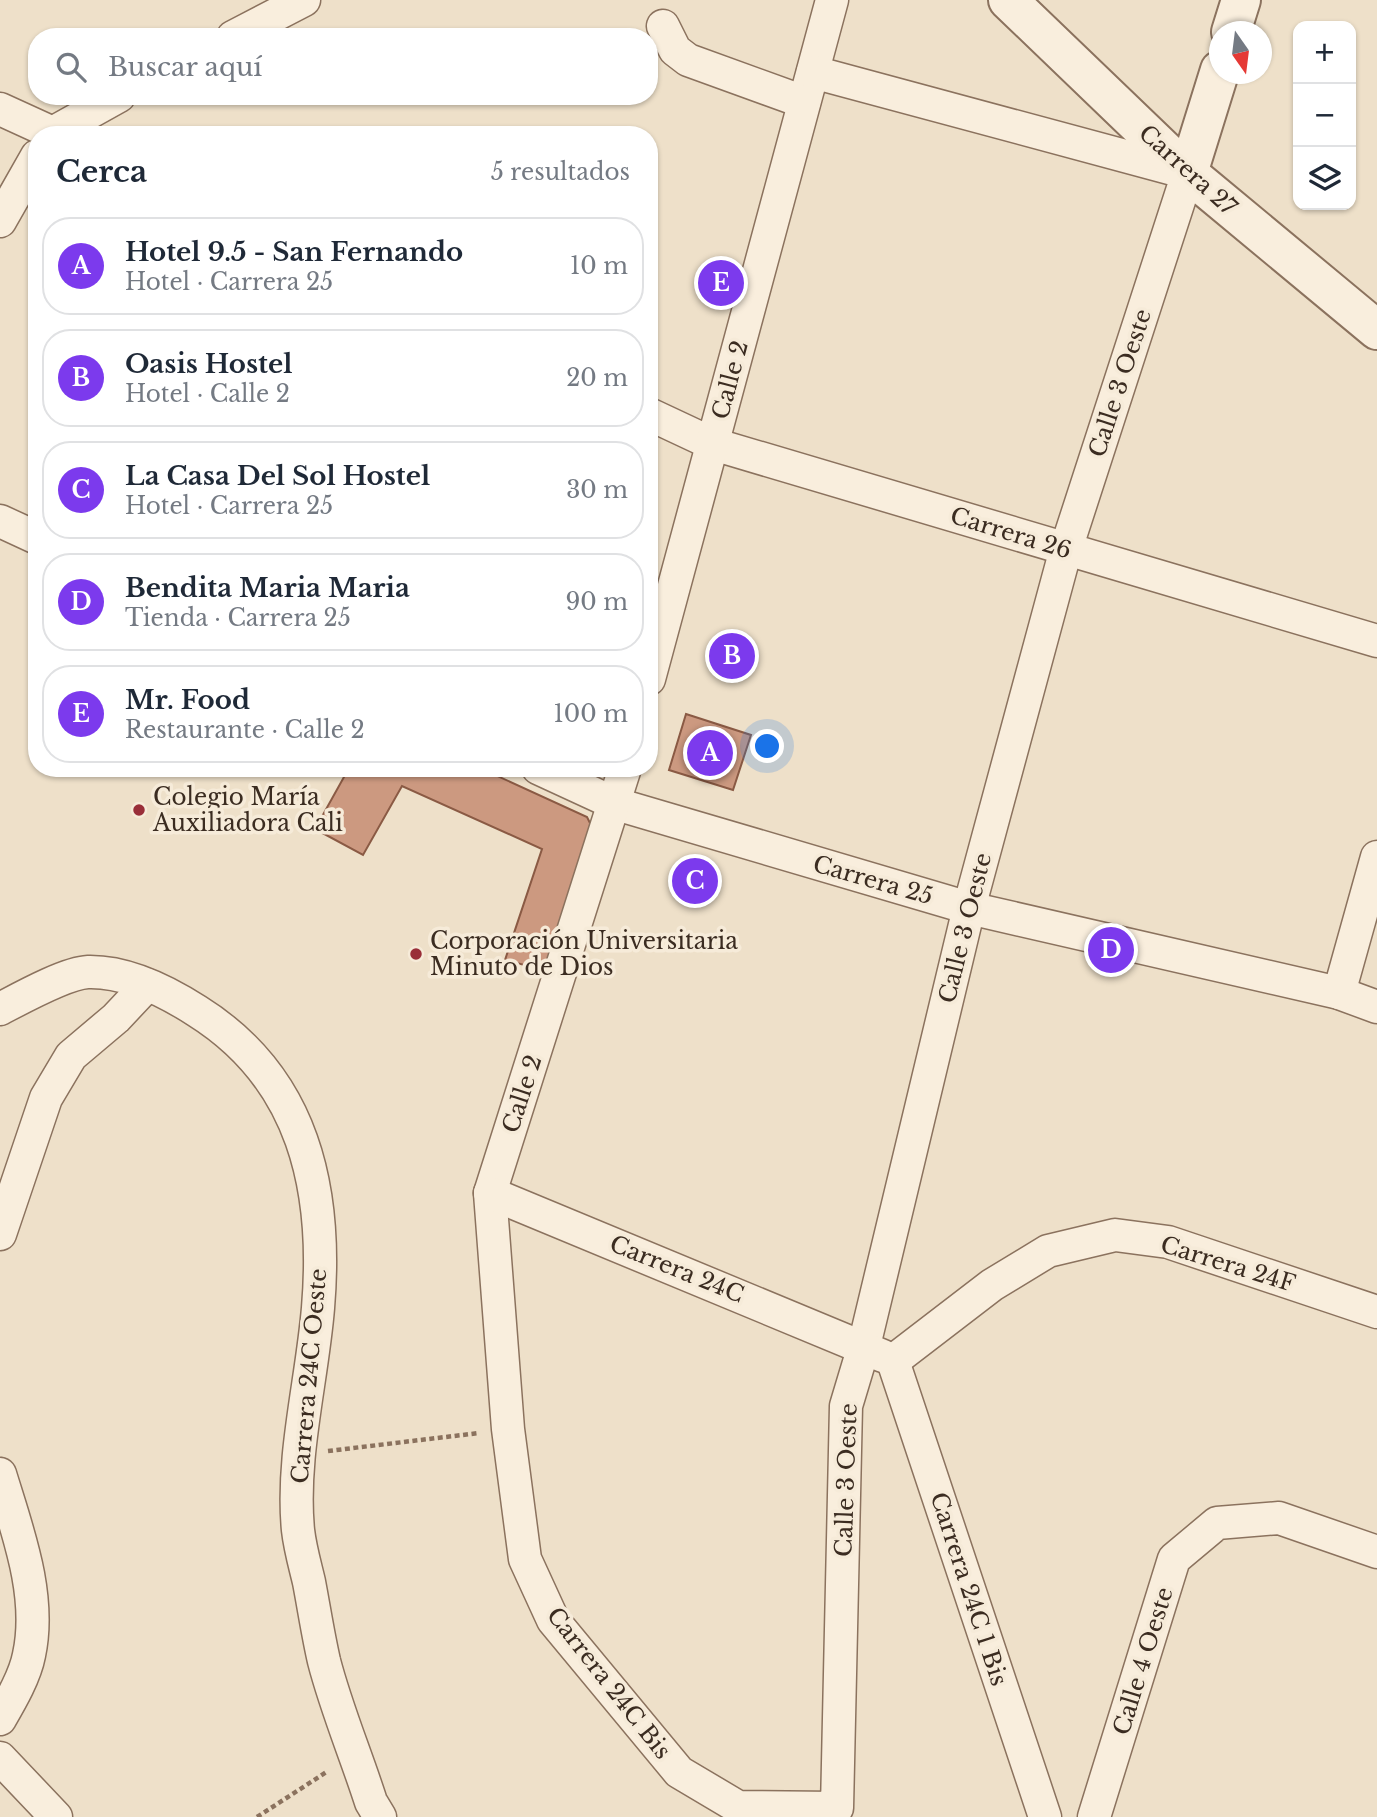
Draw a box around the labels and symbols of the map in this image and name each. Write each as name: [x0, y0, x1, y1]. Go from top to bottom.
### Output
north arrow: [1209, 21, 1272, 84]
street label: Carrera 27: [1133, 119, 1243, 221]
pin: E: [698, 257, 744, 309]
street label: Calle 3 Oeste: [1083, 305, 1157, 461]
street label: Calle 2: [706, 338, 754, 422]
street label: Carrera 26: [947, 501, 1075, 565]
pin: B: [709, 630, 755, 682]
pin: A: [687, 727, 733, 779]
your location: [750, 729, 784, 763]
place label: Colegio María Auxiliadora Cali: [152, 783, 343, 837]
marker: Colegio María Auxiliadora Cali: [131, 802, 147, 818]
street label: Carrera 25: [810, 850, 936, 910]
street label: Calle 3 Oeste: [933, 850, 997, 1006]
pin: C: [672, 855, 718, 907]
pin: D: [1088, 924, 1134, 976]
place label: Corporación Universitaria Minuto de Dios: [430, 927, 738, 981]
marker: Corporación Universitaria Minuto de Dios: [408, 946, 424, 962]
street label: Calle 2: [496, 1052, 548, 1136]
street label: Carrera 24C: [606, 1229, 748, 1309]
street label: Carrera 24F: [1157, 1230, 1299, 1298]
street label: Carrera 24C Oeste: [286, 1267, 332, 1485]
street label: Calle 3 Oeste: [829, 1403, 863, 1557]
street label: Carrera 24C 1 Bis: [925, 1489, 1013, 1689]
street label: Calle 4 Oeste: [1107, 1584, 1179, 1738]
street label: Carrera 24C Bis: [541, 1602, 677, 1764]

